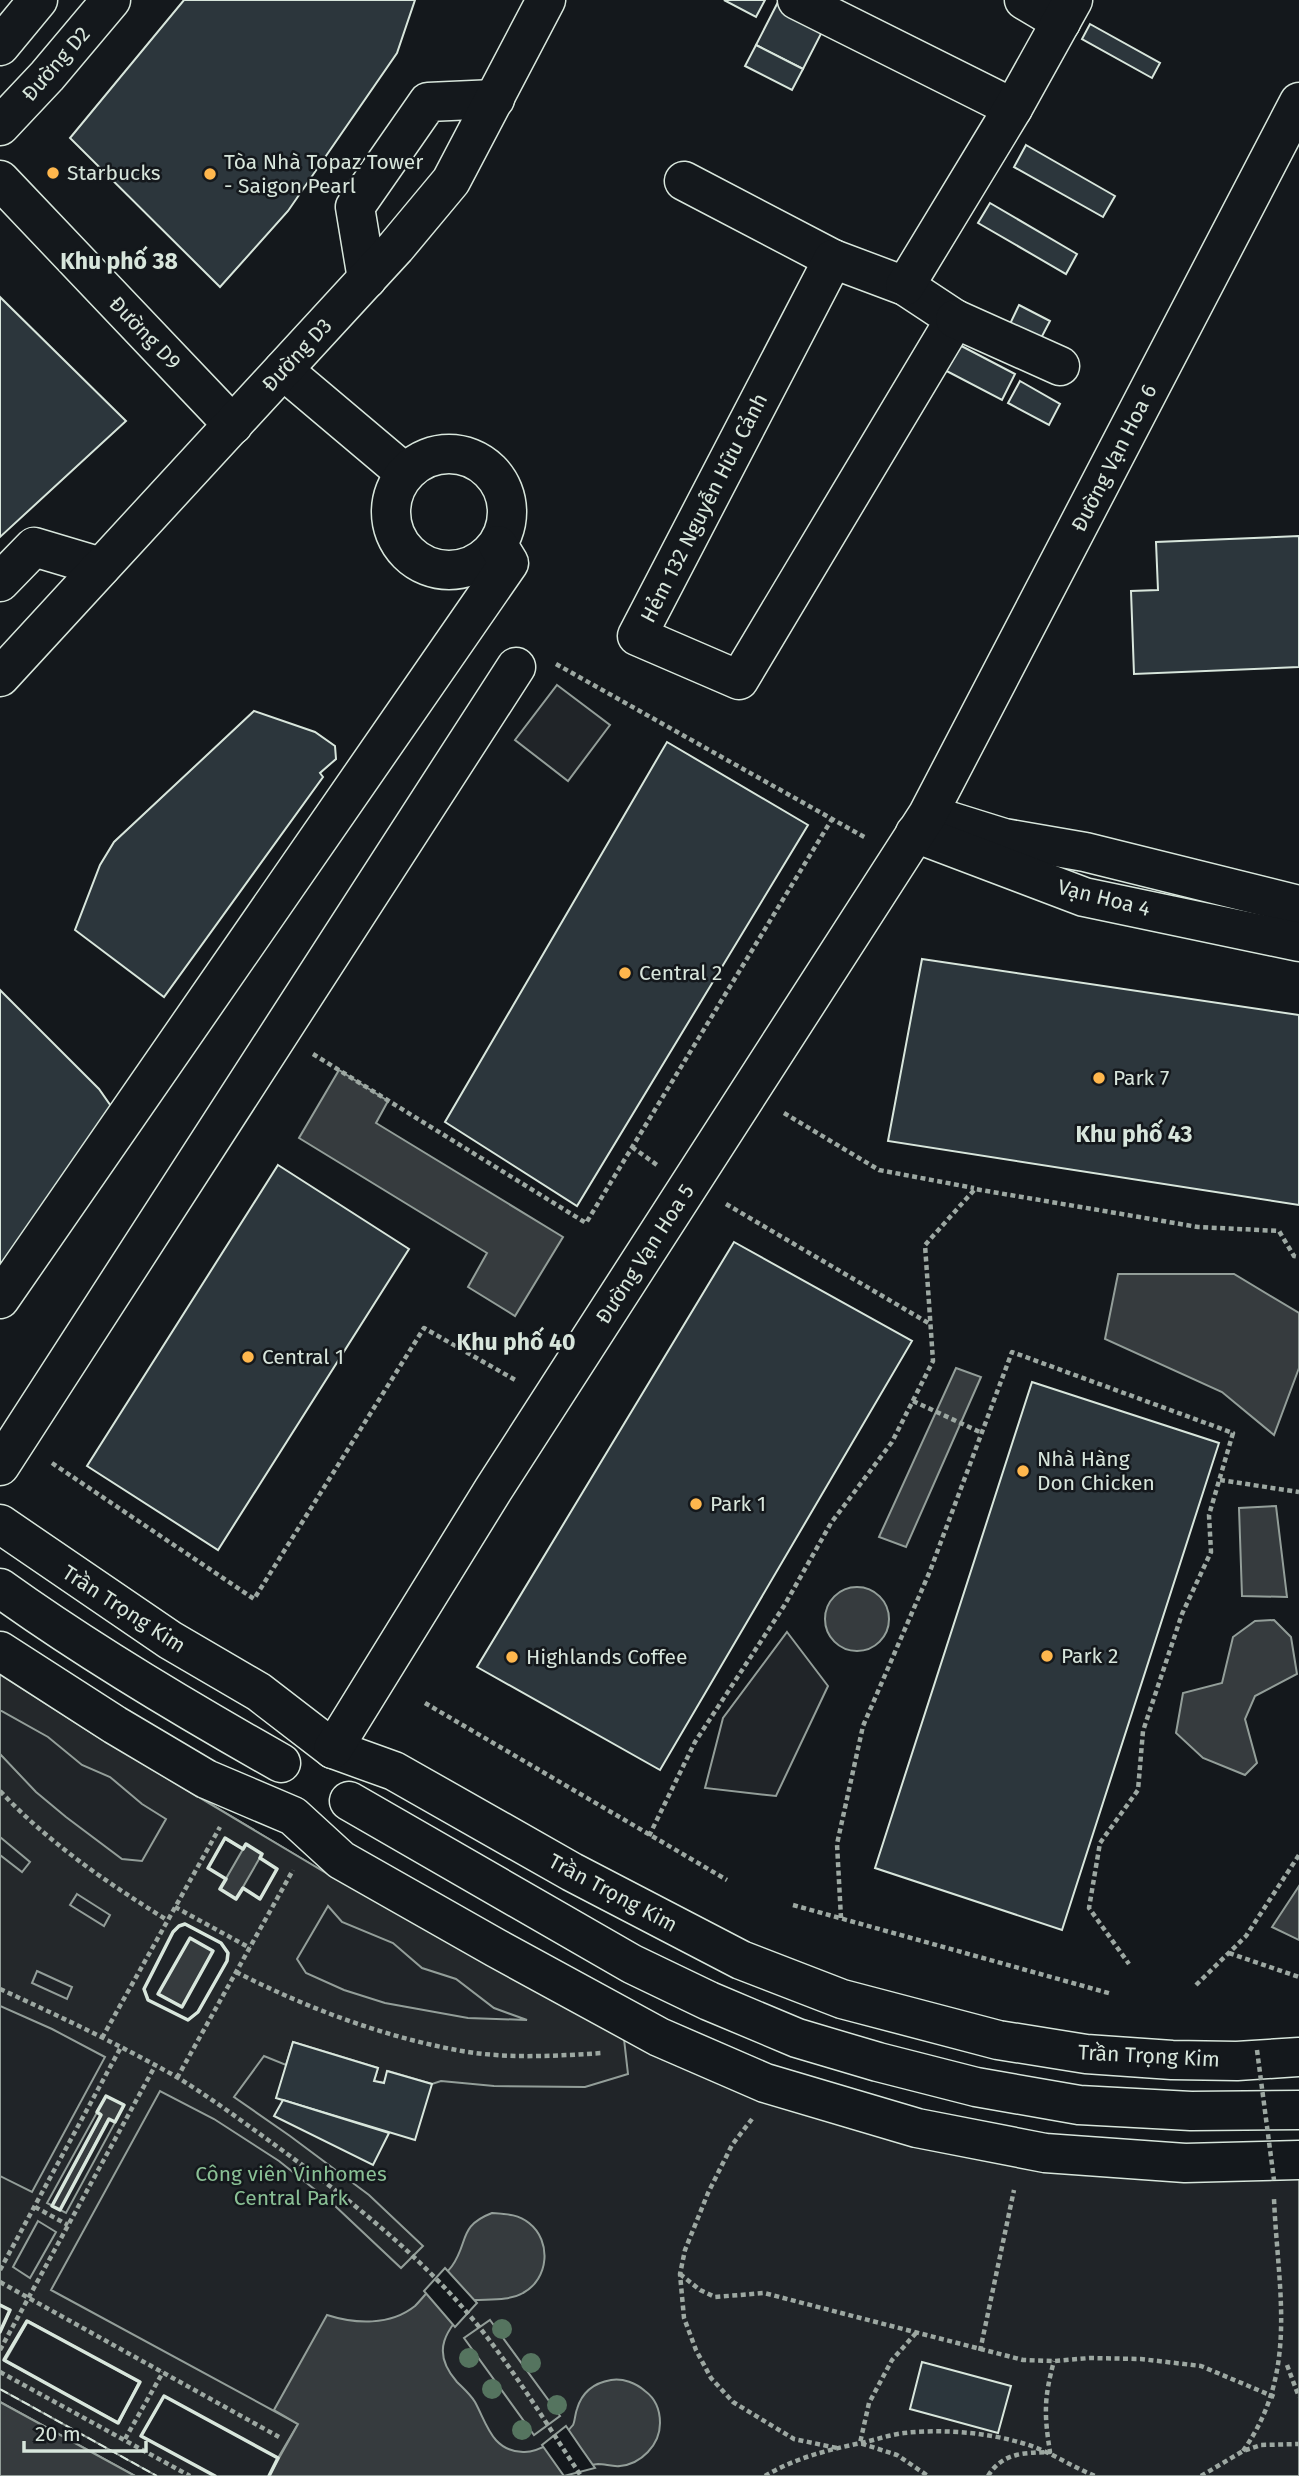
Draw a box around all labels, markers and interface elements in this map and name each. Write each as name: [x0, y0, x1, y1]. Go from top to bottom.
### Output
street label: Đường D2: [16, 21, 96, 107]
place label: Tòa Nhà Topaz Tower - Saigon Pearl: [224, 149, 423, 199]
place label: Starbucks: [67, 160, 161, 186]
marker: Starbucks: [45, 165, 61, 181]
marker: Tòa Nhà Topaz Tower - Saigon Pearl: [202, 166, 218, 182]
district label: Khu phố 38: [60, 245, 178, 275]
street label: Đường D9: [104, 291, 186, 375]
street label: Đường D3: [257, 313, 337, 397]
street label: Đường Vạn Hoa 6: [1066, 380, 1162, 536]
street label: Hẻm 132 Nguyễn Hữu Cảnh: [635, 389, 773, 627]
street label: Vạn Hoa 4: [1055, 874, 1153, 922]
place label: Central 2: [639, 960, 722, 986]
marker: Central 2: [617, 965, 633, 981]
place label: Park 7: [1113, 1065, 1169, 1091]
marker: Park 7: [1091, 1070, 1107, 1086]
district label: Khu phố 43: [1076, 1118, 1192, 1148]
street label: Đường Vạn Hoa 5: [590, 1179, 700, 1329]
district label: Khu phố 40: [457, 1326, 575, 1356]
place label: Central 1: [262, 1344, 344, 1370]
marker: Central 1: [240, 1349, 256, 1365]
place label: Nhà Hàng Don Chicken: [1037, 1446, 1155, 1496]
marker: Nhà Hàng Don Chicken: [1015, 1463, 1031, 1479]
place label: Park 1: [710, 1491, 766, 1517]
marker: Park 1: [688, 1496, 704, 1512]
street label: Trần Trọng Kim: [57, 1559, 191, 1659]
place label: Park 2: [1061, 1643, 1118, 1669]
place label: Highlands Coffee: [526, 1644, 688, 1670]
marker: Park 2: [1039, 1648, 1055, 1664]
marker: Highlands Coffee: [504, 1649, 520, 1665]
street label: Trần Trọng Kim: [544, 1848, 682, 1938]
street label: Trần Trọng Kim: [1077, 2039, 1221, 2073]
park label: Công viên Vinhomes Central Park: [195, 2161, 387, 2211]
scale bar: [24, 2410, 147, 2454]
text: 20 m: [35, 2421, 81, 2447]

